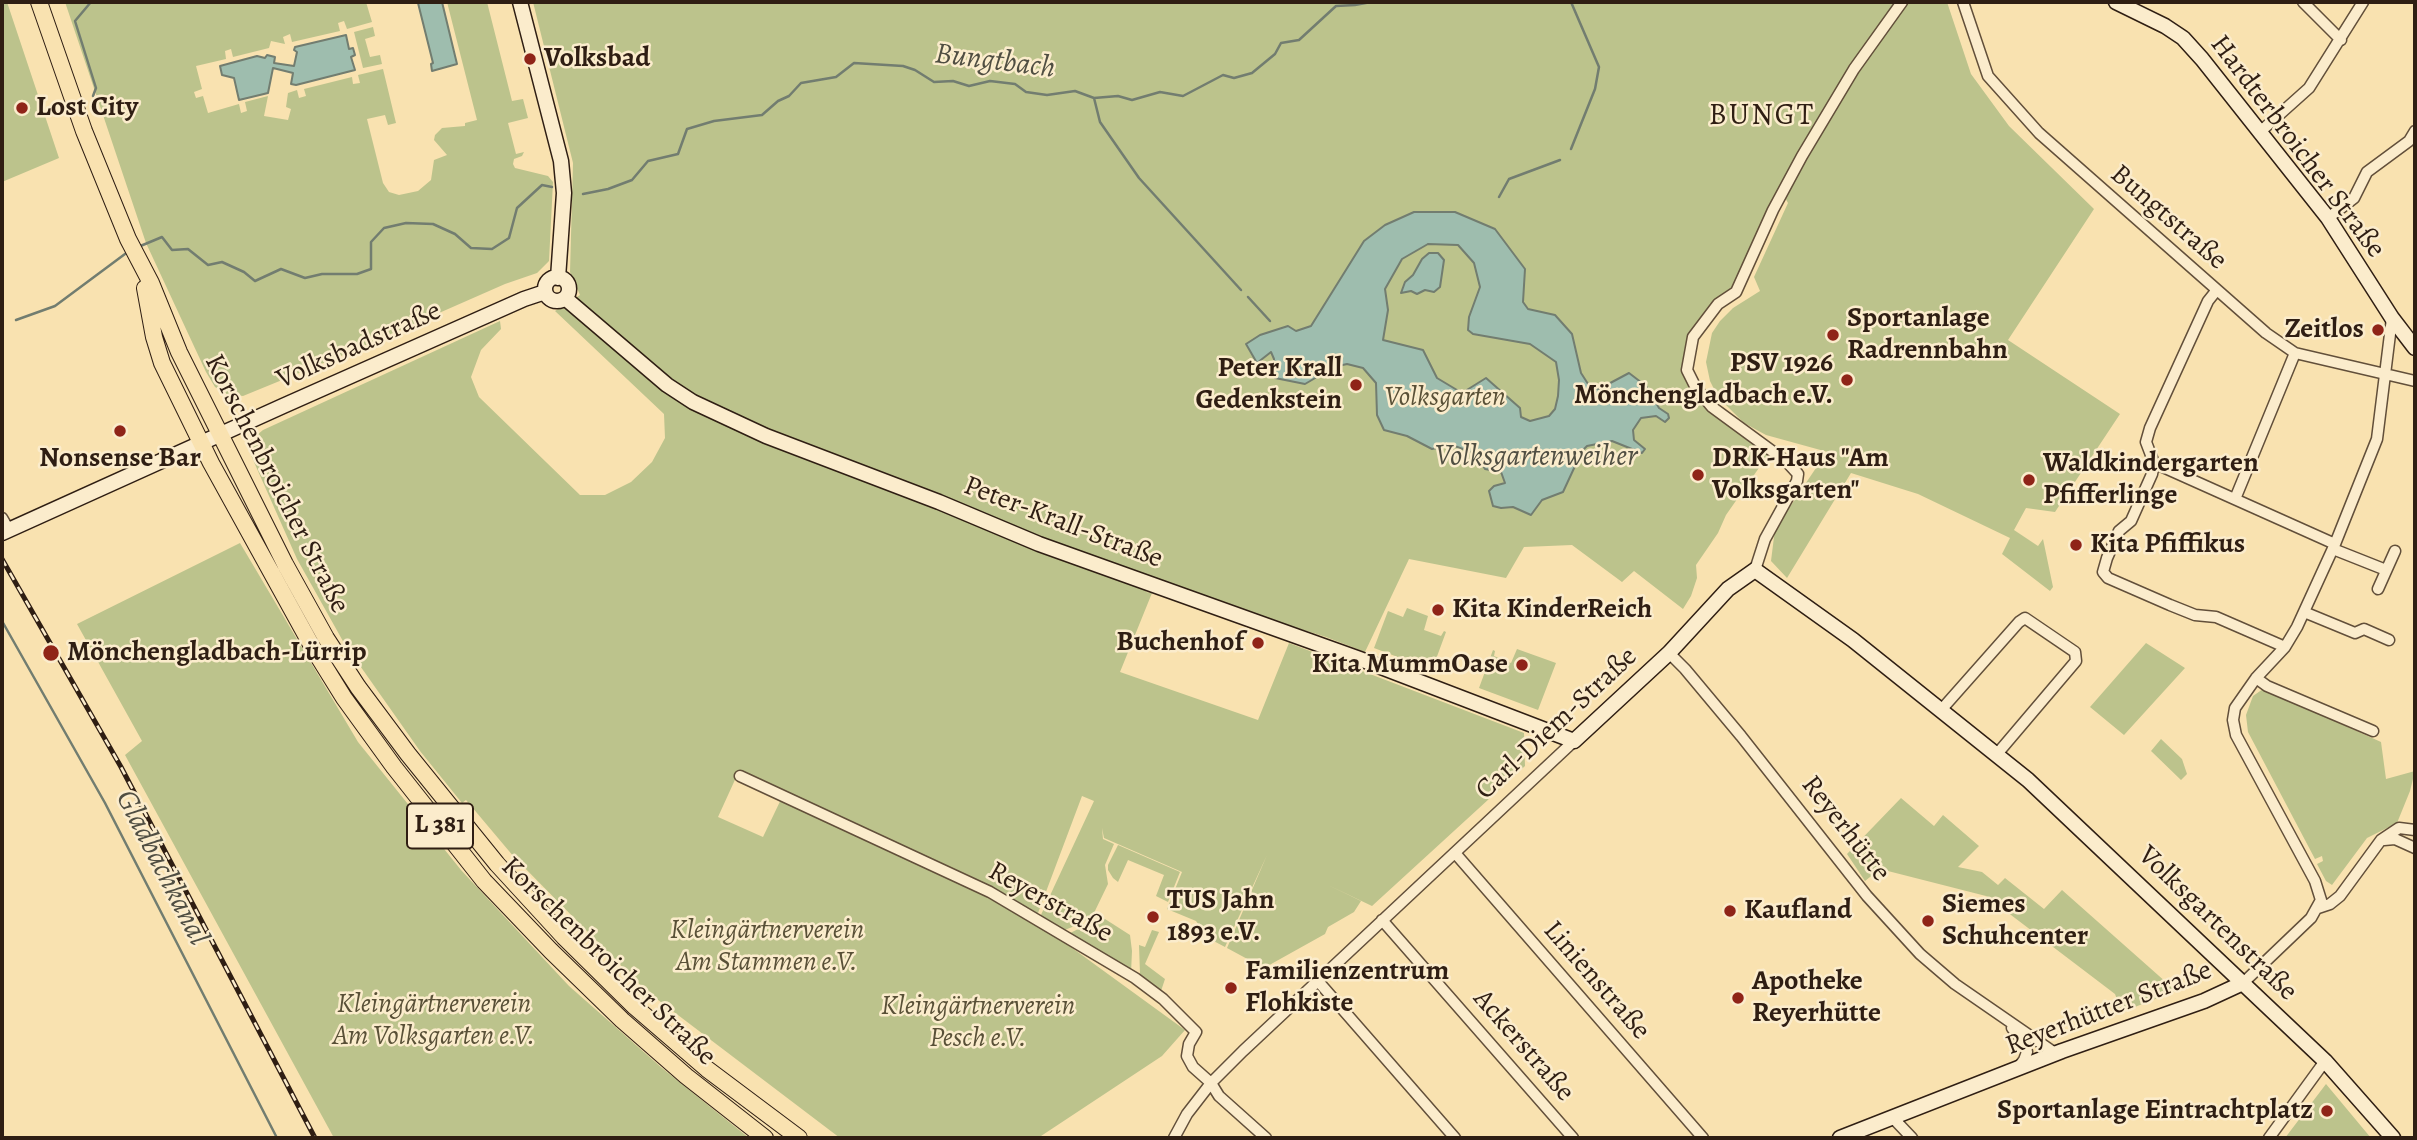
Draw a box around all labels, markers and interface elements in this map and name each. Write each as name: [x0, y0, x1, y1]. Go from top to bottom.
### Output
street label: Hardterbroicher Straße: [2202, 29, 2392, 265]
water label: Bungtbach: [933, 37, 1057, 87]
place label: Volksbad: [544, 42, 650, 76]
marker: Volksbad: [522, 51, 538, 67]
place label: Lost City: [36, 91, 138, 125]
district label: BUNGT: [1709, 99, 1815, 135]
marker: Lost City: [14, 100, 30, 116]
street label: Bungtstraße: [2103, 158, 2233, 278]
street label: Volksbadstraße: [272, 295, 446, 397]
place label: Sportanlage Radrennbahn: [1847, 302, 2008, 368]
place label: Zeitlos: [2284, 313, 2364, 347]
marker: Zeitlos: [2370, 322, 2386, 338]
marker: Sportanlage Radrennbahn: [1825, 327, 1841, 343]
place label: PSV 1926 Mönchengladbach e.V.: [1574, 347, 1833, 413]
street label: Korschenbroicher Straße: [196, 349, 356, 619]
place label: Peter Krall Gedenkstein: [1195, 352, 1342, 418]
marker: PSV 1926 Mönchengladbach e.V.: [1839, 372, 1855, 388]
marker: Peter Krall Gedenkstein: [1348, 377, 1364, 393]
park label: Volksgarten: [1384, 381, 1506, 415]
marker: Nonsense Bar: [112, 423, 128, 439]
water label: Volksgartenweiher: [1435, 440, 1637, 476]
place label: Nonsense Bar: [39, 442, 201, 476]
place label: DRK-Haus "Am Volksgarten": [1712, 442, 1889, 508]
place label: Waldkindergarten Pfifferlinge: [2043, 447, 2259, 513]
marker: DRK-Haus "Am Volksgarten": [1690, 467, 1706, 483]
street label: Peter-Krall-Straße: [959, 470, 1167, 576]
marker: Waldkindergarten Pfifferlinge: [2021, 472, 2037, 488]
place label: Kita Pfiffikus: [2090, 528, 2245, 562]
marker: Kita Pfiffikus: [2068, 537, 2084, 553]
place label: Kita KinderReich: [1452, 593, 1652, 627]
marker: Kita KinderReich: [1430, 602, 1446, 618]
place label: Buchenhof: [1116, 626, 1244, 660]
marker: Buchenhof: [1250, 635, 1266, 651]
place label: Mönchengladbach-Lürrip: [67, 636, 366, 670]
street label: Carl-Diem-Straße: [1469, 641, 1645, 807]
marker: Mönchengladbach-Lürrip: [41, 643, 61, 663]
place label: Kita MummOase: [1312, 648, 1508, 682]
marker: Kita MummOase: [1514, 657, 1530, 673]
street label: Reyerhütte: [1793, 769, 1897, 889]
water label: Gladbachkanal: [107, 784, 215, 952]
road number: L 381: [407, 804, 473, 848]
street label: Volksgartenstraße: [2130, 839, 2304, 1009]
street label: Korschenbroicher Straße: [493, 851, 723, 1073]
street label: Reyerstraße: [982, 855, 1118, 951]
place label: TUS Jahn 1893 e.V.: [1167, 884, 1274, 950]
place label: Siemes Schuhcenter: [1942, 888, 2088, 954]
place label: Kaufland: [1744, 894, 1852, 928]
marker: Kaufland: [1722, 903, 1738, 919]
marker: TUS Jahn 1893 e.V.: [1145, 909, 1161, 925]
marker: Siemes Schuhcenter: [1920, 913, 1936, 929]
park label: Kleingärtnerverein Am Stammen e.V.: [670, 914, 864, 980]
street label: Linienstraße: [1535, 915, 1657, 1047]
street label: Reyerhütter Straße: [2001, 954, 2217, 1064]
place label: Familienzentrum Flohkiste: [1245, 955, 1449, 1021]
place label: Apotheke Reyerhütte: [1752, 965, 1881, 1031]
marker: Familienzentrum Flohkiste: [1223, 980, 1239, 996]
street label: Ackerstraße: [1465, 983, 1581, 1109]
park label: Kleingärtnerverein Am Volksgarten e.V.: [333, 988, 535, 1054]
park label: Kleingärtnerverein Pesch e.V.: [881, 990, 1075, 1056]
marker: Apotheke Reyerhütte: [1730, 990, 1746, 1006]
place label: Sportanlage Eintrachtplatz: [1997, 1094, 2313, 1128]
marker: Sportanlage Eintrachtplatz: [2319, 1103, 2335, 1119]

